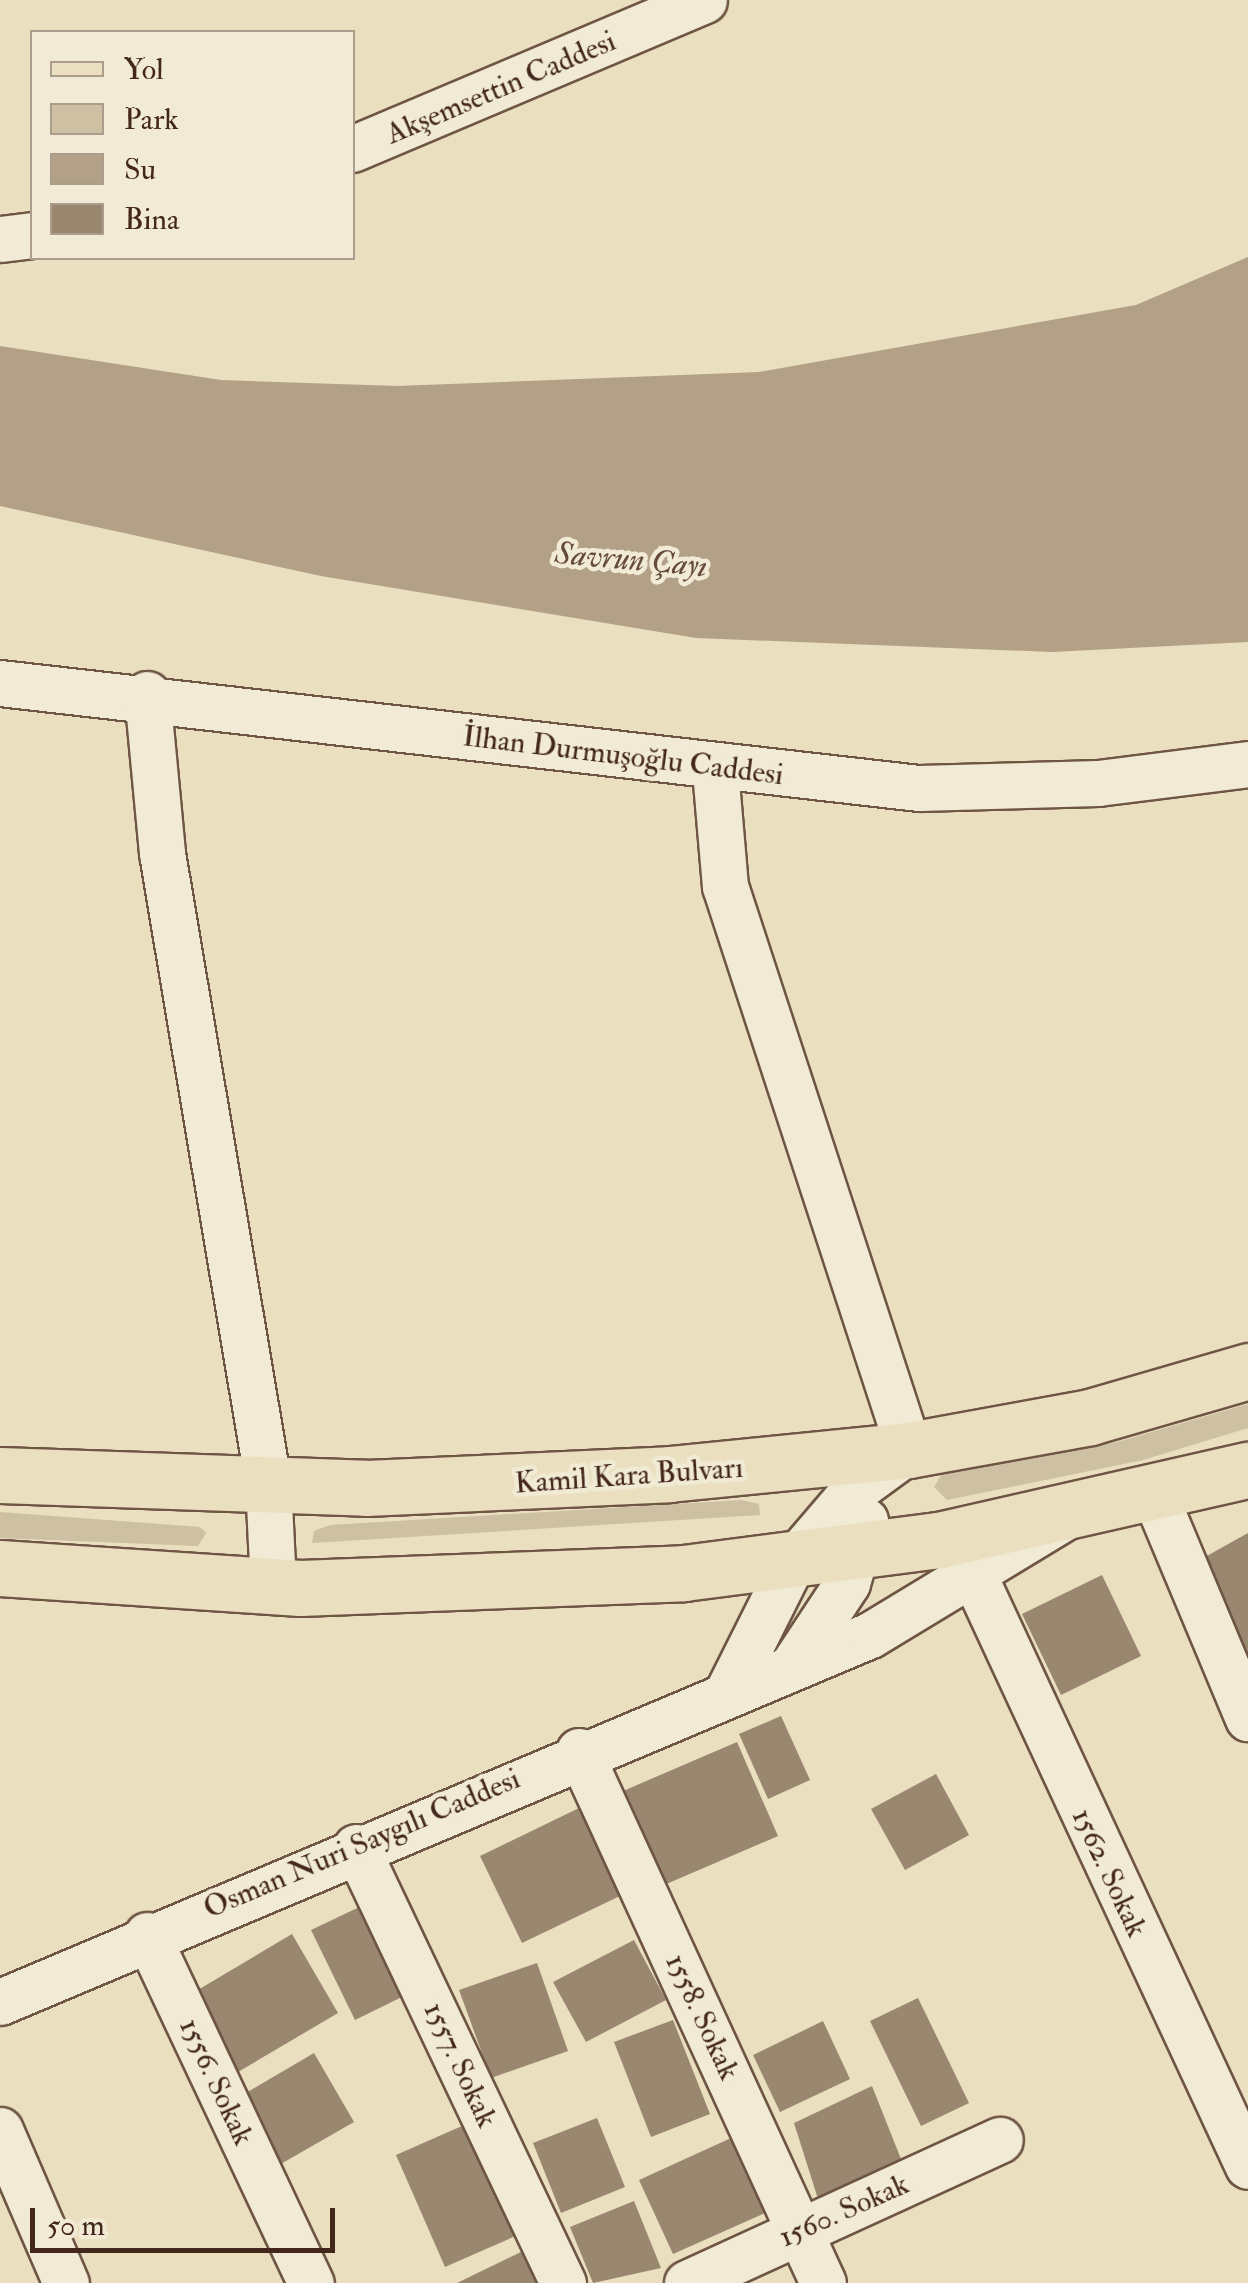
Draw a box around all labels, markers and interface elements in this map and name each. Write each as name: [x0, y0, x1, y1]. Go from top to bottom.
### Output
street label: Akşemsettin Caddesi: [381, 23, 621, 153]
legend: [30, 30, 355, 260]
text: Yol: [124, 51, 164, 88]
text: Park: [124, 101, 179, 138]
text: Su: [124, 151, 156, 188]
text: Bina: [124, 201, 179, 238]
water label: Savrun Çayı: [553, 534, 709, 586]
street label: İlhan Durmuşoğlu Caddesi: [461, 718, 785, 794]
street label: Kamil Kara Bulvarı: [514, 1450, 744, 1502]
street label: Osman Nuri Saygılı Caddesi: [198, 1761, 526, 1927]
street label: 1562. Sokak: [1064, 1803, 1154, 1943]
street label: 1558. Sokak: [657, 1948, 747, 2086]
street label: 1557. Sokak: [415, 1997, 505, 2133]
street label: 1556. Sokak: [171, 2013, 261, 2151]
street label: 1560. Sokak: [774, 2166, 914, 2256]
scale bar: [35, 2188, 340, 2250]
text: 50 m: [47, 2207, 105, 2244]

